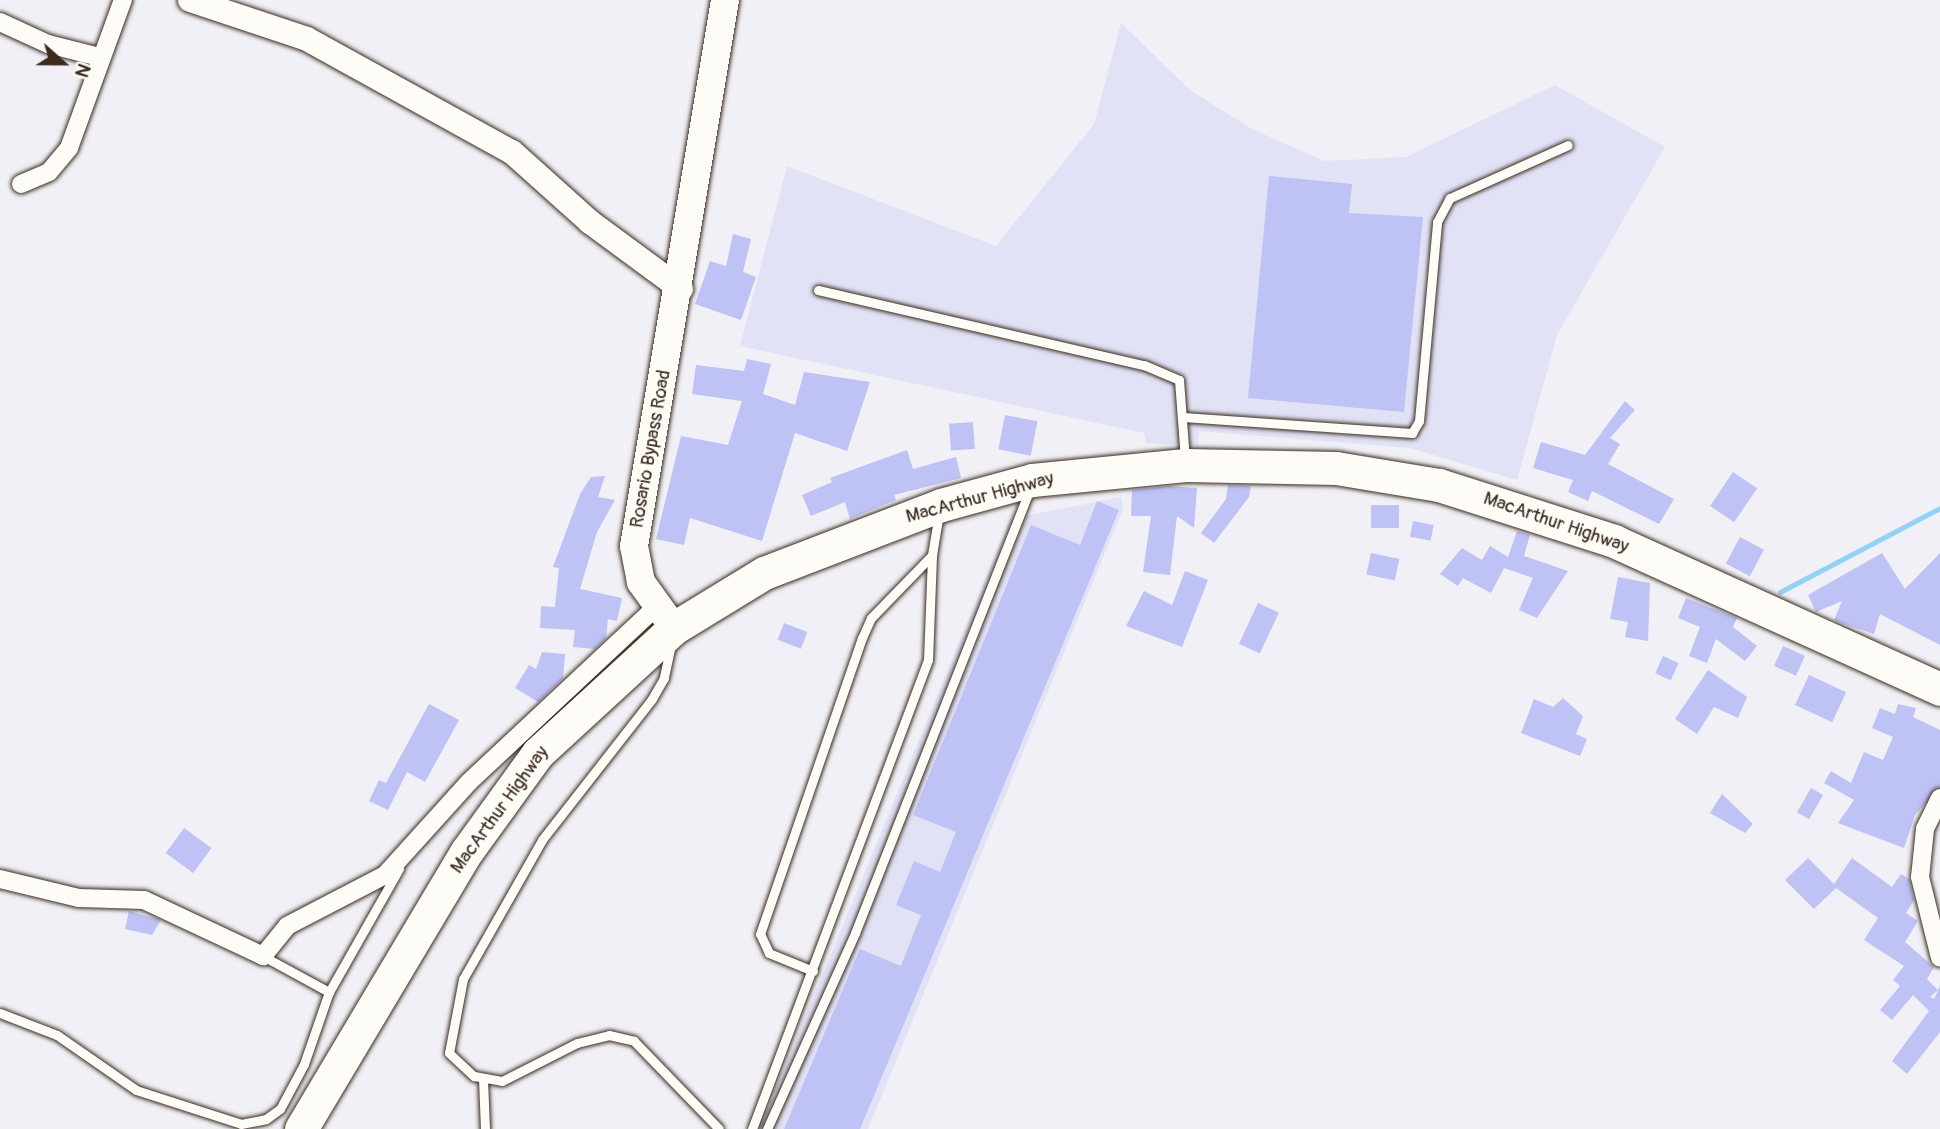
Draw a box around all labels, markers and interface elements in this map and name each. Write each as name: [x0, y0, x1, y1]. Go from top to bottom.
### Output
north arrow: [28, 28, 98, 98]
text: N: [69, 60, 96, 81]
street label: Rosario Bypass Road: [626, 368, 676, 530]
street label: MacArthur Highway: [904, 467, 1056, 529]
street label: MacArthur Highway: [1480, 487, 1632, 559]
street label: MacArthur Highway: [446, 742, 554, 878]

